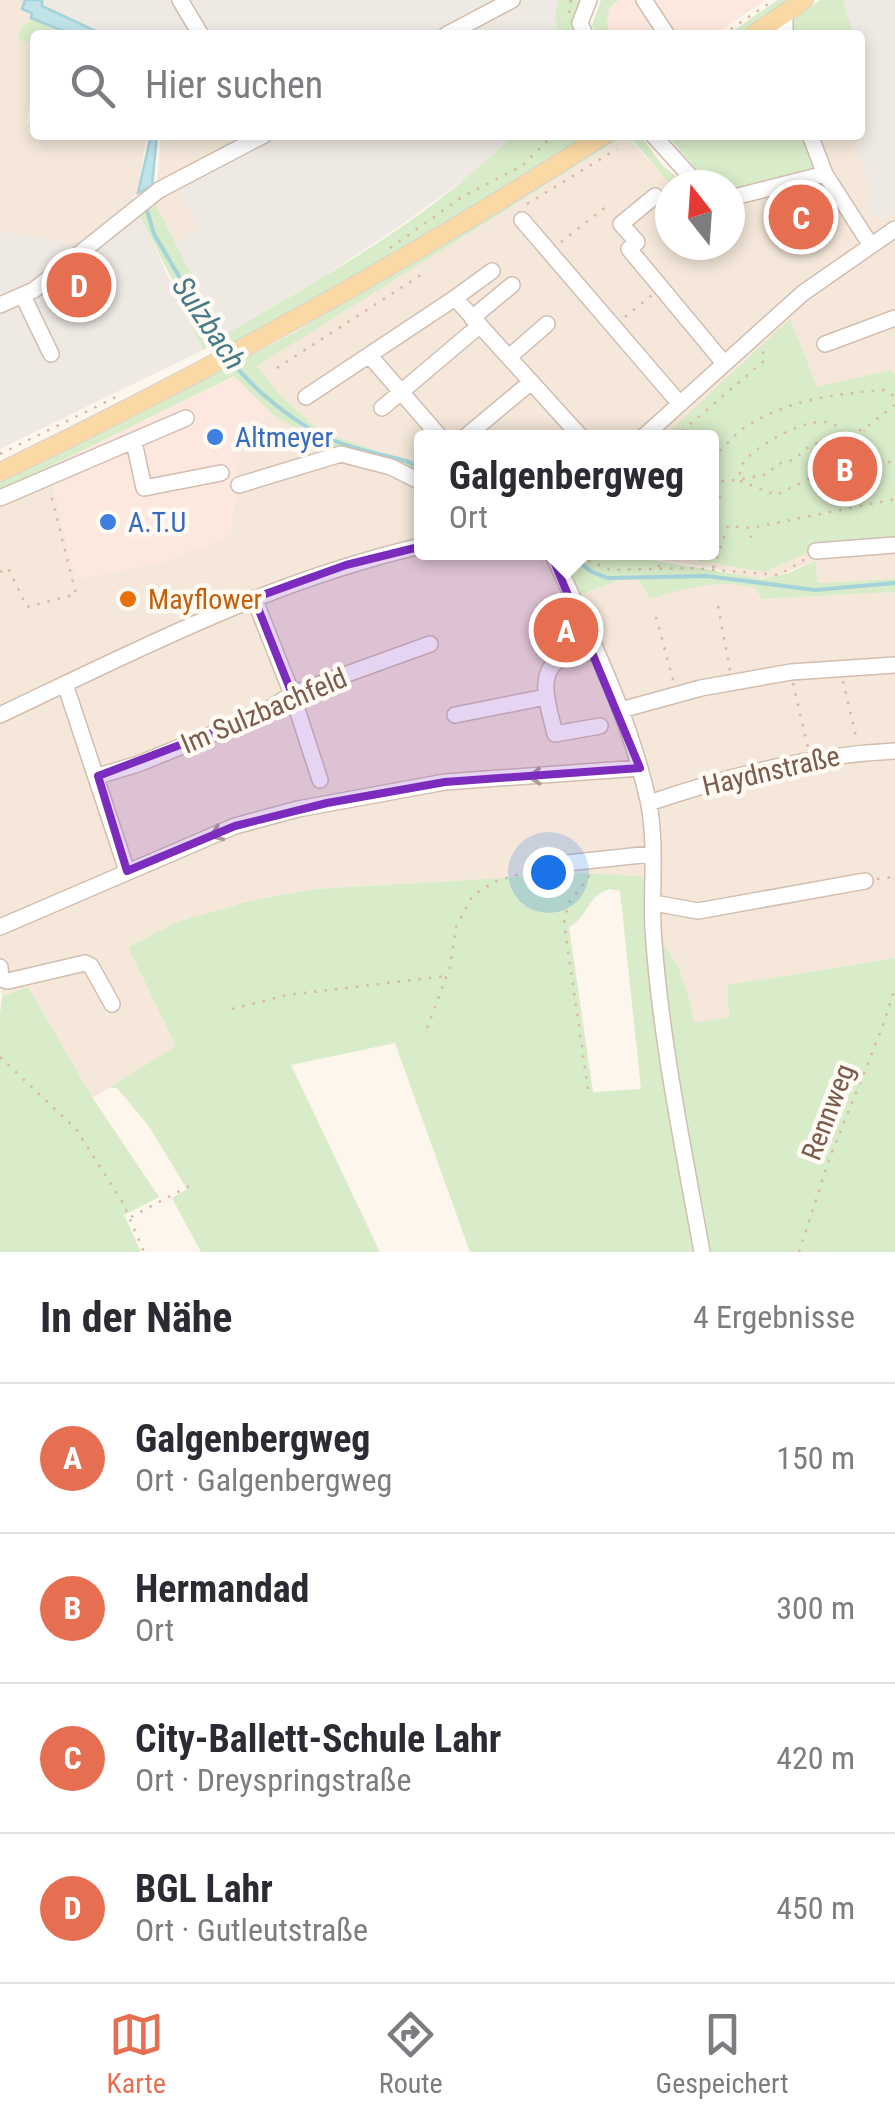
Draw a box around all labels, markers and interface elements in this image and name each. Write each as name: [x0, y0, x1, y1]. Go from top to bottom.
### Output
search box: [30, 30, 865, 140]
icon: search: [65, 58, 120, 113]
text: Hier suchen: [145, 63, 323, 107]
north arrow: [655, 170, 745, 260]
pin: C: [768, 180, 834, 254]
pin: D: [46, 248, 112, 322]
water label: Sulzbach: [165, 270, 253, 376]
place label: Altmeyer: [235, 421, 333, 454]
marker: Altmeyer: [204, 426, 226, 448]
popup: [414, 430, 719, 560]
pin: B: [812, 432, 878, 506]
text: Galgenbergweg: [449, 454, 684, 498]
text: Ort: [449, 498, 488, 536]
place label: A.T.U: [128, 506, 186, 539]
marker: A.T.U: [97, 511, 119, 533]
place label: Mayflower: [148, 583, 262, 616]
marker: Mayflower: [117, 588, 139, 610]
pin: A: [534, 592, 598, 668]
street label: Im Sulzbachfeld: [176, 661, 352, 761]
street label: Haydnstraße: [699, 739, 843, 803]
one-way arrow: [527, 767, 559, 786]
one-way arrow: [209, 824, 240, 842]
your location: [523, 847, 574, 898]
street label: Rennweg: [795, 1059, 861, 1165]
text: In der Nähe: [40, 1293, 232, 1342]
text: 4 Ergebnisse: [693, 1298, 855, 1336]
text: Galgenbergweg: [135, 1417, 370, 1461]
text: A: [63, 1439, 82, 1477]
text: 150 m: [776, 1439, 855, 1477]
text: Ort · Galgenbergweg: [135, 1461, 392, 1499]
text: Hermandad: [135, 1567, 309, 1611]
text: B: [64, 1589, 81, 1627]
text: 300 m: [776, 1589, 855, 1627]
text: Ort: [135, 1611, 174, 1649]
text: City-Ballett-Schule Lahr: [135, 1717, 501, 1761]
text: C: [63, 1739, 82, 1777]
text: 420 m: [776, 1739, 855, 1777]
text: Ort · Dreyspringstraße: [135, 1761, 412, 1799]
text: BGL Lahr: [135, 1867, 273, 1911]
text: D: [63, 1889, 82, 1927]
text: 450 m: [776, 1889, 855, 1927]
text: Ort · Gutleutstraße: [135, 1911, 368, 1949]
tab: Karte: [106, 2007, 166, 2100]
tab: Route: [379, 2007, 443, 2100]
tab: Gespeichert: [656, 2007, 789, 2100]

